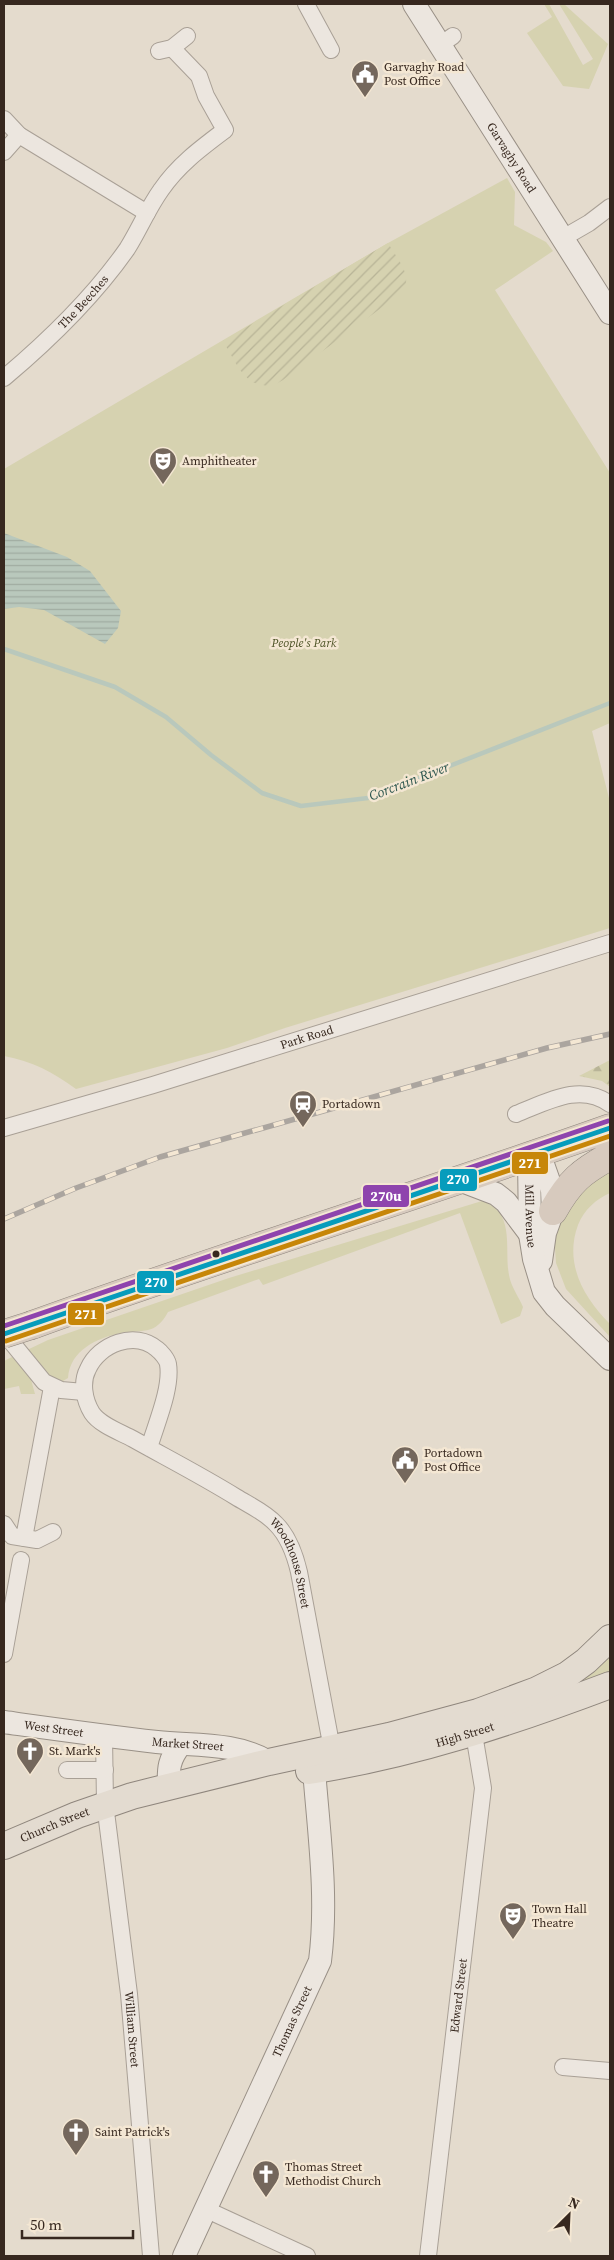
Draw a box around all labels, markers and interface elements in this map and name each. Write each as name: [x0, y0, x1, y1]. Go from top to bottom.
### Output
public building icon: Garvaghy Road Post Office: [350, 59, 380, 98]
place label: Garvaghy Road Post Office: [384, 59, 465, 89]
street label: Garvaghy Road: [483, 119, 540, 196]
street label: The Beeches: [55, 272, 112, 332]
theatre icon: Amphitheater: [148, 446, 178, 485]
place label: Amphitheater: [182, 453, 257, 469]
park label: People's Park: [271, 635, 337, 651]
water label: Corcrain River: [366, 756, 453, 806]
street label: Park Road: [278, 1021, 335, 1053]
station icon: Portadown: [288, 1089, 318, 1128]
place label: Portadown: [322, 1096, 381, 1112]
line badge: 271: [511, 1151, 549, 1175]
text: 271: [519, 1153, 541, 1173]
line badge: 270: [439, 1168, 478, 1192]
text: 270: [447, 1169, 470, 1189]
line badge: 270u: [362, 1184, 410, 1208]
street label: Mill Avenue: [521, 1184, 540, 1249]
text: 270u: [370, 1186, 402, 1206]
unlabelled marker: [211, 1249, 221, 1259]
line badge: 270: [136, 1270, 175, 1294]
text: 270: [145, 1272, 168, 1292]
line badge: 271: [67, 1302, 105, 1326]
text: 271: [75, 1304, 97, 1324]
public building icon: Portadown Post Office: [390, 1445, 420, 1484]
place label: Portadown Post Office: [424, 1445, 483, 1475]
street label: Woodhouse Street: [266, 1514, 314, 1610]
street label: West Street: [23, 1717, 84, 1741]
street label: High Street: [434, 1718, 496, 1751]
street label: Market Street: [151, 1733, 225, 1755]
church icon: St. Mark's: [15, 1736, 45, 1775]
place label: St. Mark's: [49, 1743, 101, 1759]
street label: Church Street: [18, 1803, 91, 1846]
theatre icon: Town Hall Theatre: [498, 1901, 528, 1940]
place label: Town Hall Theatre: [532, 1901, 587, 1931]
street label: Edward Street: [446, 1958, 471, 2034]
street label: Thomas Street: [269, 1983, 315, 2060]
street label: William Street: [121, 1991, 143, 2068]
church icon: Saint Patrick's: [61, 2117, 91, 2156]
place label: Saint Patrick's: [95, 2124, 170, 2140]
church icon: Thomas Street Methodist Church: [251, 2159, 281, 2198]
place label: Thomas Street Methodist Church: [285, 2159, 381, 2189]
north arrow: [544, 2190, 594, 2240]
text: N: [566, 2192, 583, 2214]
scale bar: [22, 2208, 134, 2240]
text: 50 m: [30, 2214, 62, 2235]

